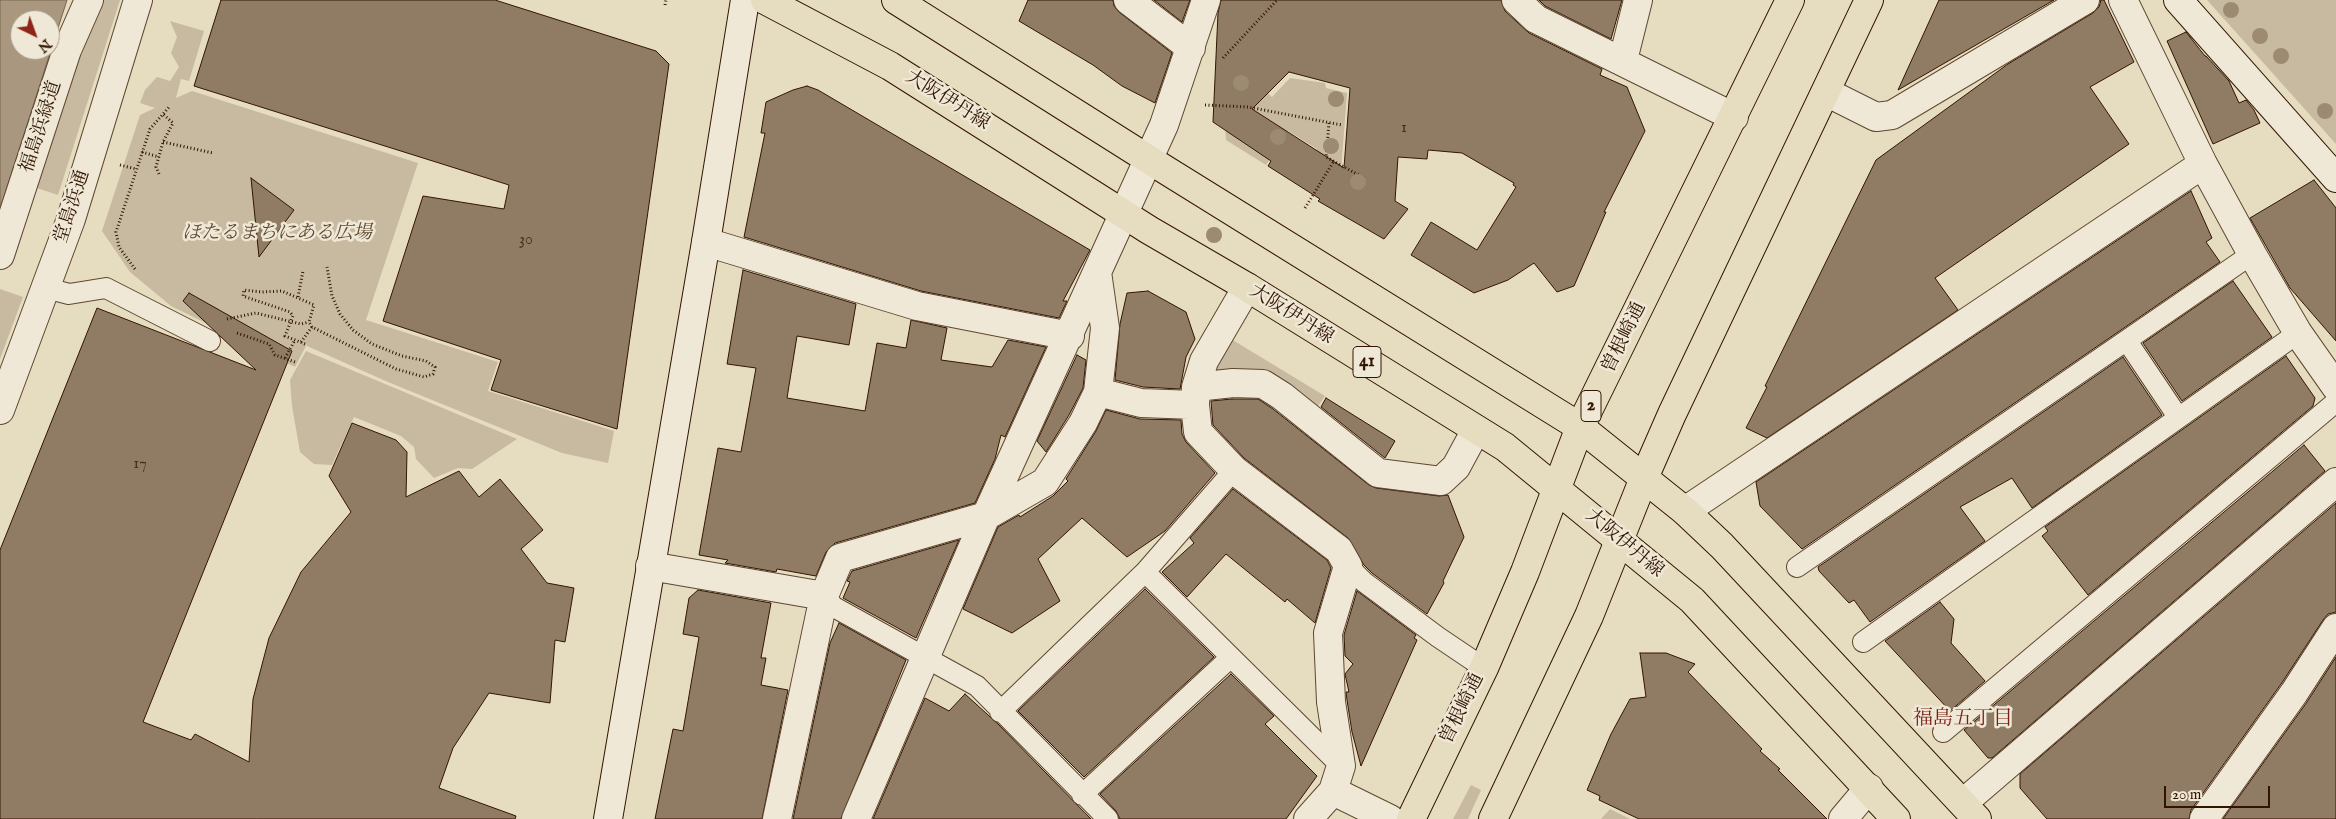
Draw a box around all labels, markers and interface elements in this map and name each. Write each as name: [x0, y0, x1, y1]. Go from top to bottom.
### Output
north arrow: [10, 10, 60, 60]
text: N: [34, 35, 55, 56]
street label: 大阪伊丹線: [901, 66, 993, 136]
street label: 福島浜緑道: [16, 78, 68, 176]
house number: 1: [1401, 119, 1407, 139]
street label: 堂島浜通: [50, 167, 96, 247]
park label: ほたるまちにある広場: [182, 223, 372, 245]
house number: 30: [519, 231, 533, 251]
street label: 大阪伊丹線: [1245, 280, 1337, 350]
street label: 曽根崎通: [1598, 299, 1652, 377]
road number: 41: [1353, 347, 1381, 378]
road number: 2: [1581, 391, 1601, 422]
house number: 17: [133, 455, 147, 475]
street label: 大阪伊丹線: [1580, 505, 1668, 583]
street label: 曽根崎通: [1436, 670, 1490, 748]
district label: 福島五丁目: [1913, 708, 2013, 732]
scale bar: [2166, 776, 2272, 808]
text: 20 m: [2172, 785, 2201, 804]

